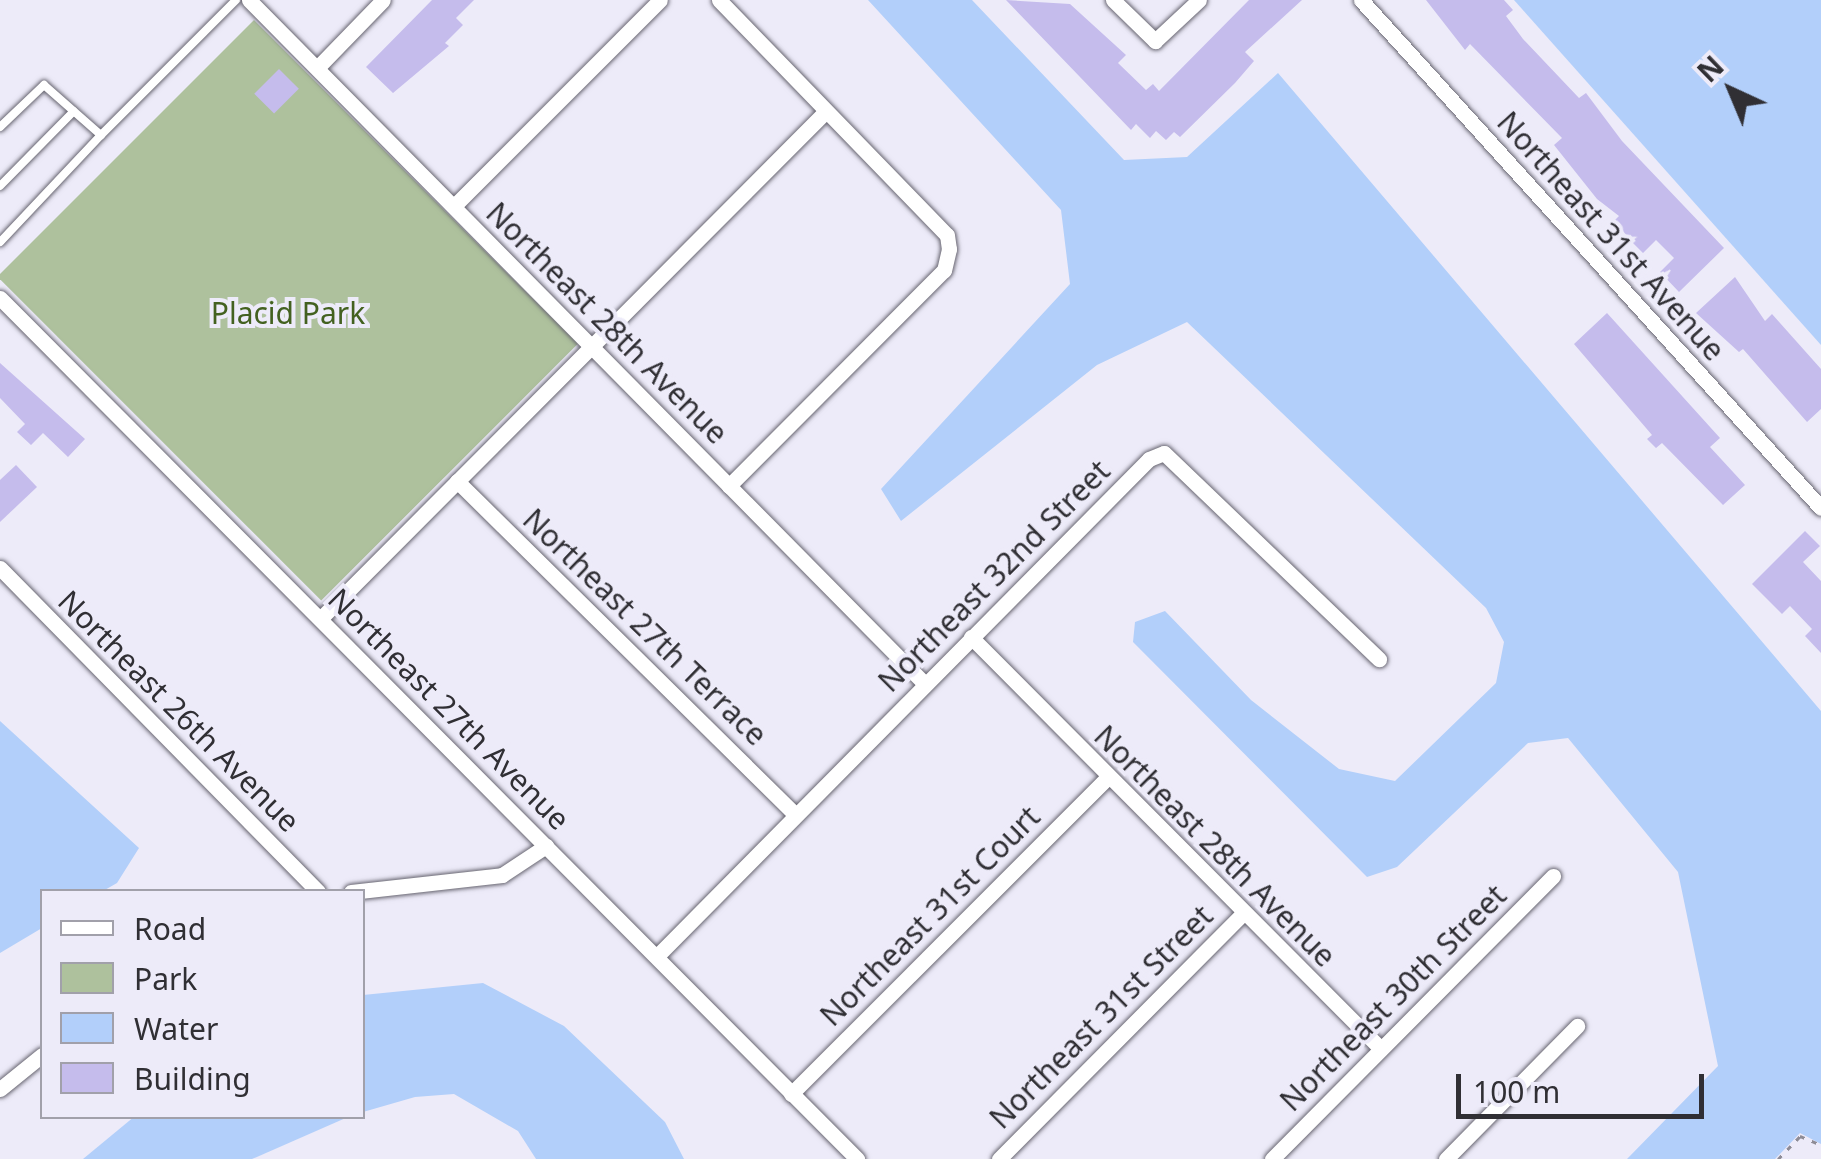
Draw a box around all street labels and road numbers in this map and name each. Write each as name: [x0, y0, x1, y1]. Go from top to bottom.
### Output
street label: Northeast 31st Avenue: [1490, 104, 1732, 368]
street label: Northeast 28th Avenue: [479, 195, 735, 451]
street label: Northeast 32nd Street: [871, 453, 1117, 699]
street label: Northeast 27th Terrace: [516, 501, 774, 753]
street label: Northeast 27th Avenue: [321, 581, 577, 837]
street label: Northeast 26th Avenue: [51, 583, 307, 839]
street label: Northeast 28th Avenue: [1087, 718, 1343, 974]
street label: Northeast 31st Court: [813, 799, 1047, 1033]
street label: Northeast 30th Street: [1273, 878, 1513, 1118]
street label: Northeast 31st Street: [982, 898, 1220, 1136]

